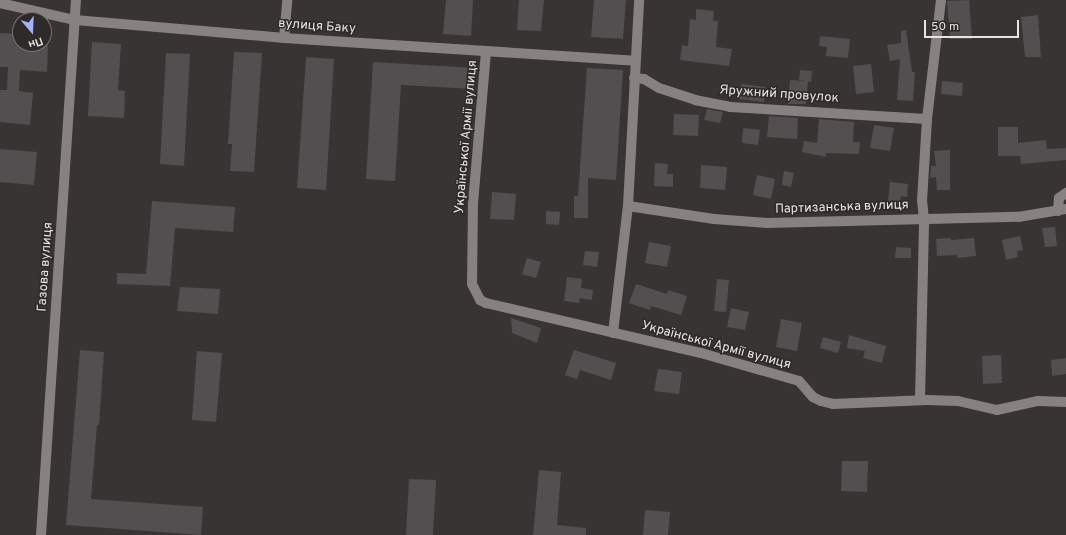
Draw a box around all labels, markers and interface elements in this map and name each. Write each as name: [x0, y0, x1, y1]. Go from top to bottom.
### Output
north arrow: [12, 12, 52, 52]
scale bar: [926, 12, 1021, 38]
street label: вулиця Баку: [278, 17, 356, 37]
text: 50 m: [931, 19, 959, 35]
text: Пн: [26, 33, 45, 51]
street label: Української Армії вулиця: [452, 59, 482, 215]
street label: Яружний провулок: [719, 83, 839, 107]
street label: Партизанська вулиця: [775, 198, 909, 218]
street label: Газова вулиця: [35, 222, 57, 312]
street label: Української Армії вулиця: [639, 318, 793, 374]

